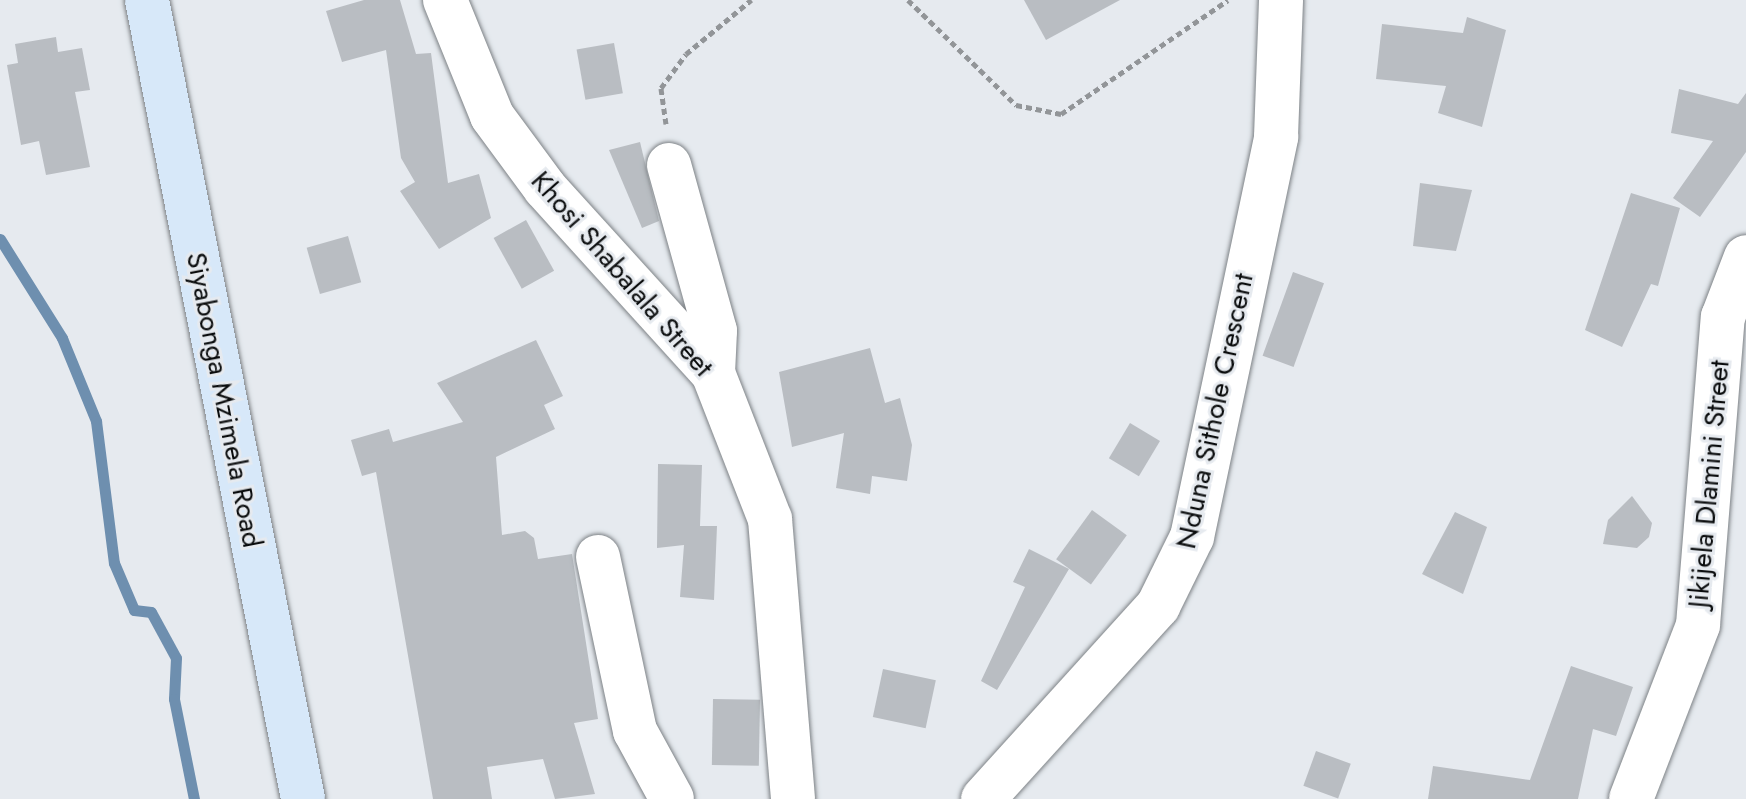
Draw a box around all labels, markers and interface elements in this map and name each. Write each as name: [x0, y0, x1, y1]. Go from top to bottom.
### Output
street label: Khosi Shabalala Street: [524, 165, 720, 383]
street label: Siyabonga Mzimela Road: [179, 250, 269, 550]
street label: Nduna Sithole Crescent: [1169, 270, 1261, 552]
street label: Jikijela Dlamini Street: [1681, 359, 1737, 609]

